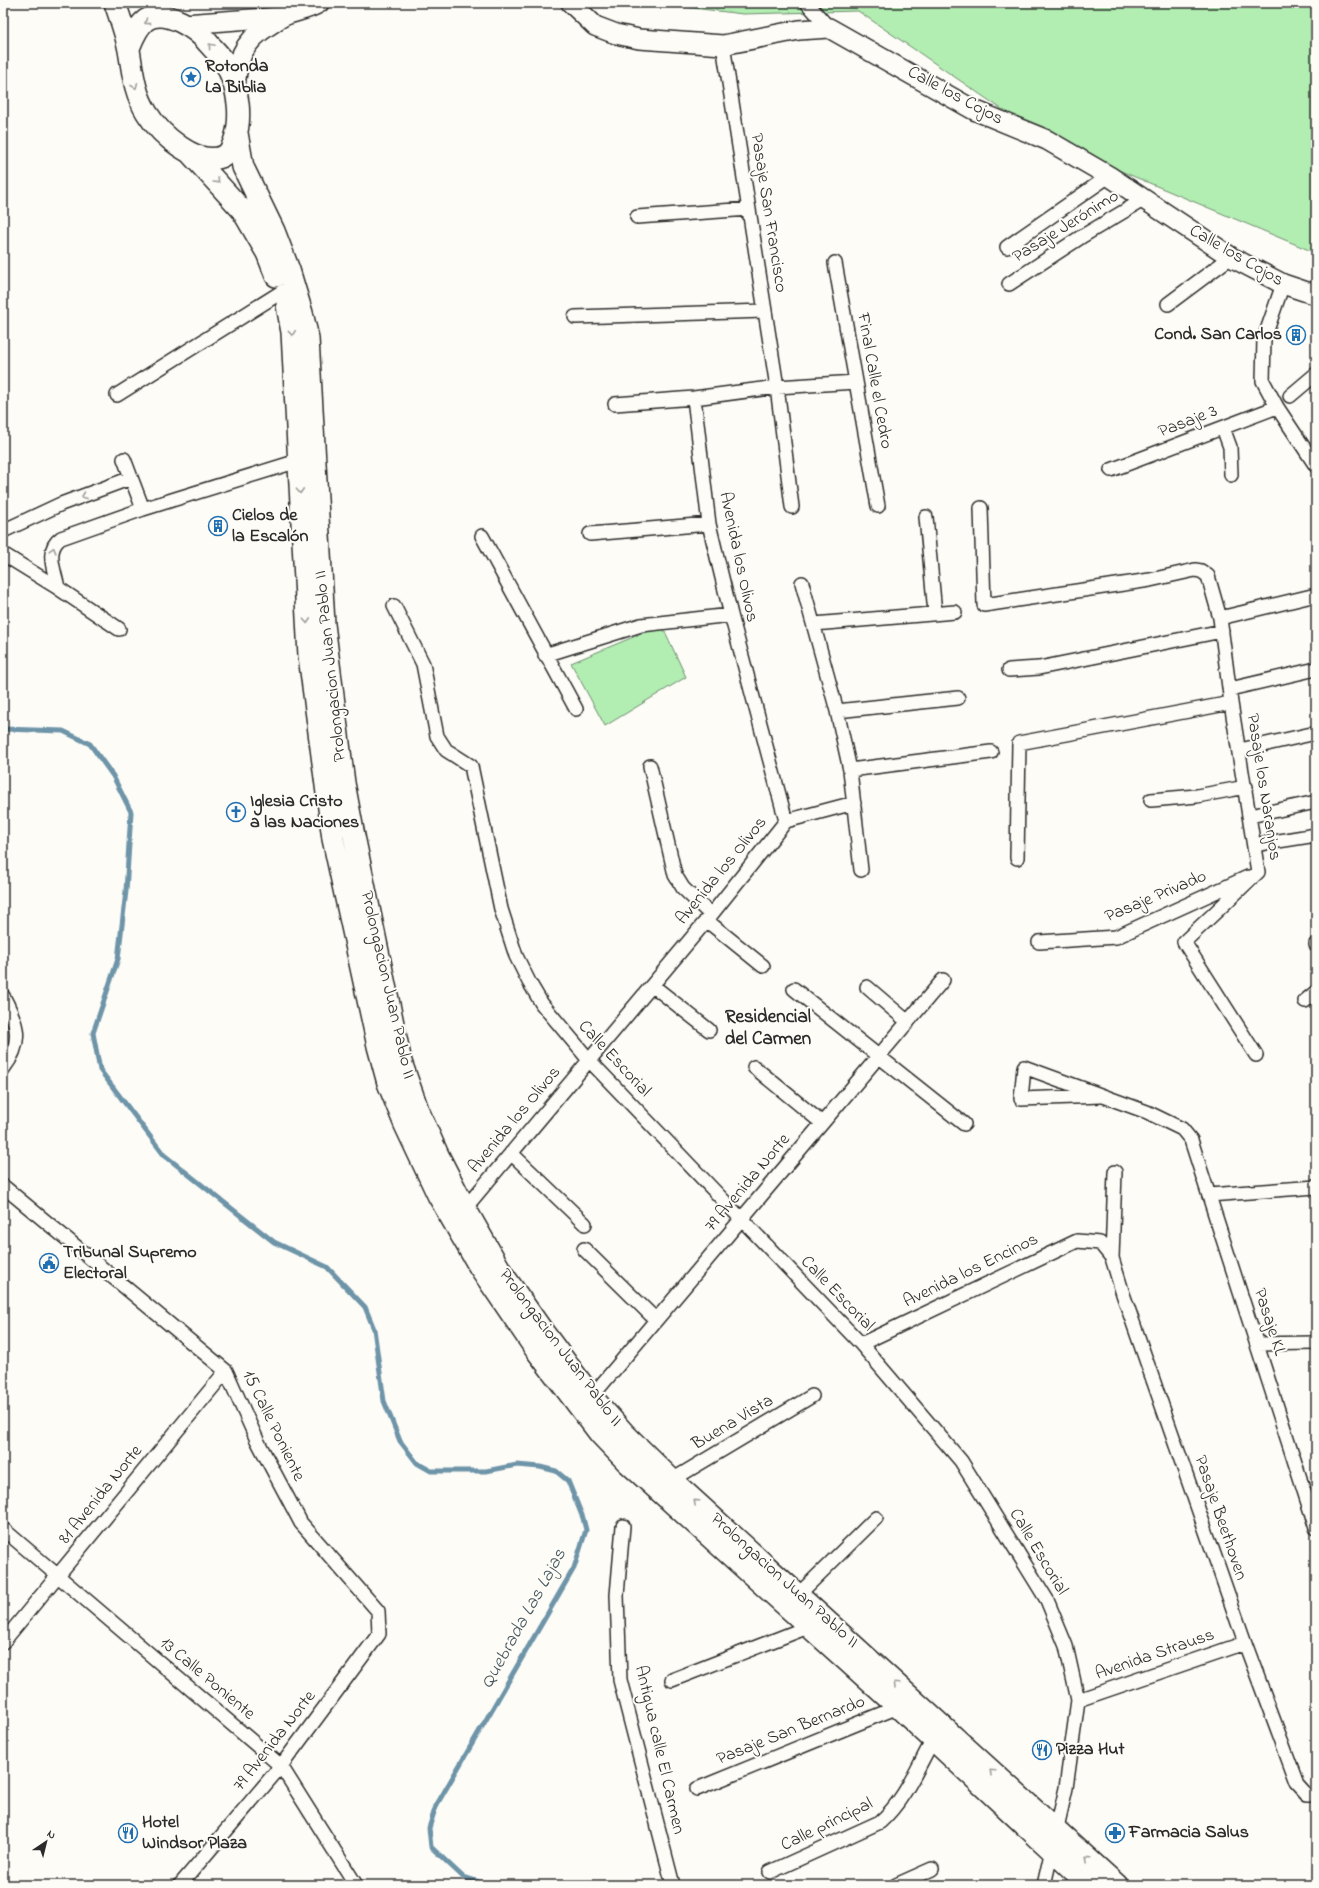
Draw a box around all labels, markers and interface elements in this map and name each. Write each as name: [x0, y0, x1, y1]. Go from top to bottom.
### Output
one-way arrow: [144, 17, 151, 24]
one-way arrow: [208, 43, 215, 50]
place label: Rotonda La Biblia: [205, 54, 269, 101]
street label: Calle los Cojos: [902, 60, 1008, 132]
place icon: Rotonda La Biblia: [180, 66, 202, 88]
one-way arrow: [131, 83, 139, 90]
street label: Pasaje San Francisco: [743, 132, 793, 294]
one-way arrow: [212, 176, 220, 184]
street label: Pasaje Jerónimo: [1008, 184, 1124, 270]
street label: Calle los Cojos: [1184, 218, 1288, 294]
street label: Final Calle el Cedro: [849, 310, 899, 451]
place label: Cond. San Carlos: [1154, 322, 1282, 348]
building icon: Cond. San Carlos: [1285, 324, 1307, 346]
one-way arrow: [287, 330, 296, 336]
street label: Pasaje 3: [1155, 399, 1221, 445]
one-way arrow: [296, 488, 304, 494]
street label: Avenida los Olivos: [711, 489, 765, 625]
one-way arrow: [80, 491, 87, 499]
place label: Cielos de la Escalón: [232, 503, 308, 550]
building icon: Cielos de la Escalón: [207, 515, 229, 537]
one-way arrow: [48, 547, 57, 554]
street label: Prolongacion Juan Pablo II: [308, 569, 355, 763]
one-way arrow: [303, 618, 312, 624]
street label: Pasaje los Naranjos: [1239, 712, 1287, 862]
place label: Iglesia Cristo a las Naciones: [250, 789, 359, 836]
church icon: Iglesia Cristo a las Naciones: [225, 801, 247, 823]
street label: Avenida los Olivos: [670, 811, 774, 931]
street label: Pasaje Privado: [1101, 864, 1211, 930]
street label: Prolongacion Juan Pablo II: [352, 888, 421, 1082]
district label: Residencial del Carmen: [725, 1004, 811, 1053]
street label: Calle Escorial: [571, 1015, 657, 1103]
street label: Avenida los Olivos: [462, 1061, 568, 1179]
street label: 79 Avenida Norte: [699, 1127, 798, 1238]
street label: Avenida los Encinos: [899, 1227, 1043, 1315]
place label: Tribunal Supremo Electoral: [63, 1240, 197, 1287]
street label: Calle Escorial: [794, 1250, 880, 1338]
public building icon: Tribunal Supremo Electoral: [38, 1252, 60, 1274]
street label: Prolongacion Juan Pablo II: [491, 1263, 628, 1433]
street label: Pasaje KL: [1246, 1285, 1292, 1359]
street label: 15 Calle Poniente: [235, 1366, 312, 1487]
street label: Buena Vista: [686, 1388, 779, 1458]
street label: 81 Avenida Norte: [53, 1439, 150, 1550]
street label: Pasaje Beethoven: [1186, 1452, 1254, 1584]
one-way arrow: [693, 1499, 701, 1507]
street label: Calle Escorial: [1002, 1504, 1074, 1600]
street label: Prolongacion Juan Pablo II: [703, 1507, 864, 1656]
water label: Quebrada Las Lajas: [474, 1544, 574, 1694]
street label: Avenida Strauss: [1092, 1622, 1218, 1688]
street label: 13 Calle Poniente: [154, 1631, 261, 1727]
street label: Antigua calle El Carmen: [626, 1663, 691, 1837]
one-way arrow: [893, 1681, 901, 1688]
street label: 79 Avenida Norte: [227, 1684, 323, 1797]
street label: Pasaje San Bernardo: [713, 1689, 869, 1773]
place label: Pizza Hut: [1056, 1737, 1126, 1763]
restaurant icon: Pizza Hut: [1031, 1739, 1053, 1761]
one-way arrow: [989, 1769, 997, 1776]
street label: Calle principal: [777, 1792, 877, 1858]
place label: Hotel Windsor Plaza: [142, 1810, 247, 1857]
place label: Farmacia Salus: [1128, 1820, 1249, 1846]
north arrow: [26, 1822, 66, 1862]
restaurant icon: Hotel Windsor Plaza: [117, 1822, 139, 1844]
pharmacy icon: Farmacia Salus: [1104, 1822, 1126, 1844]
text: N: [44, 1826, 59, 1843]
one-way arrow: [1085, 1856, 1093, 1864]

